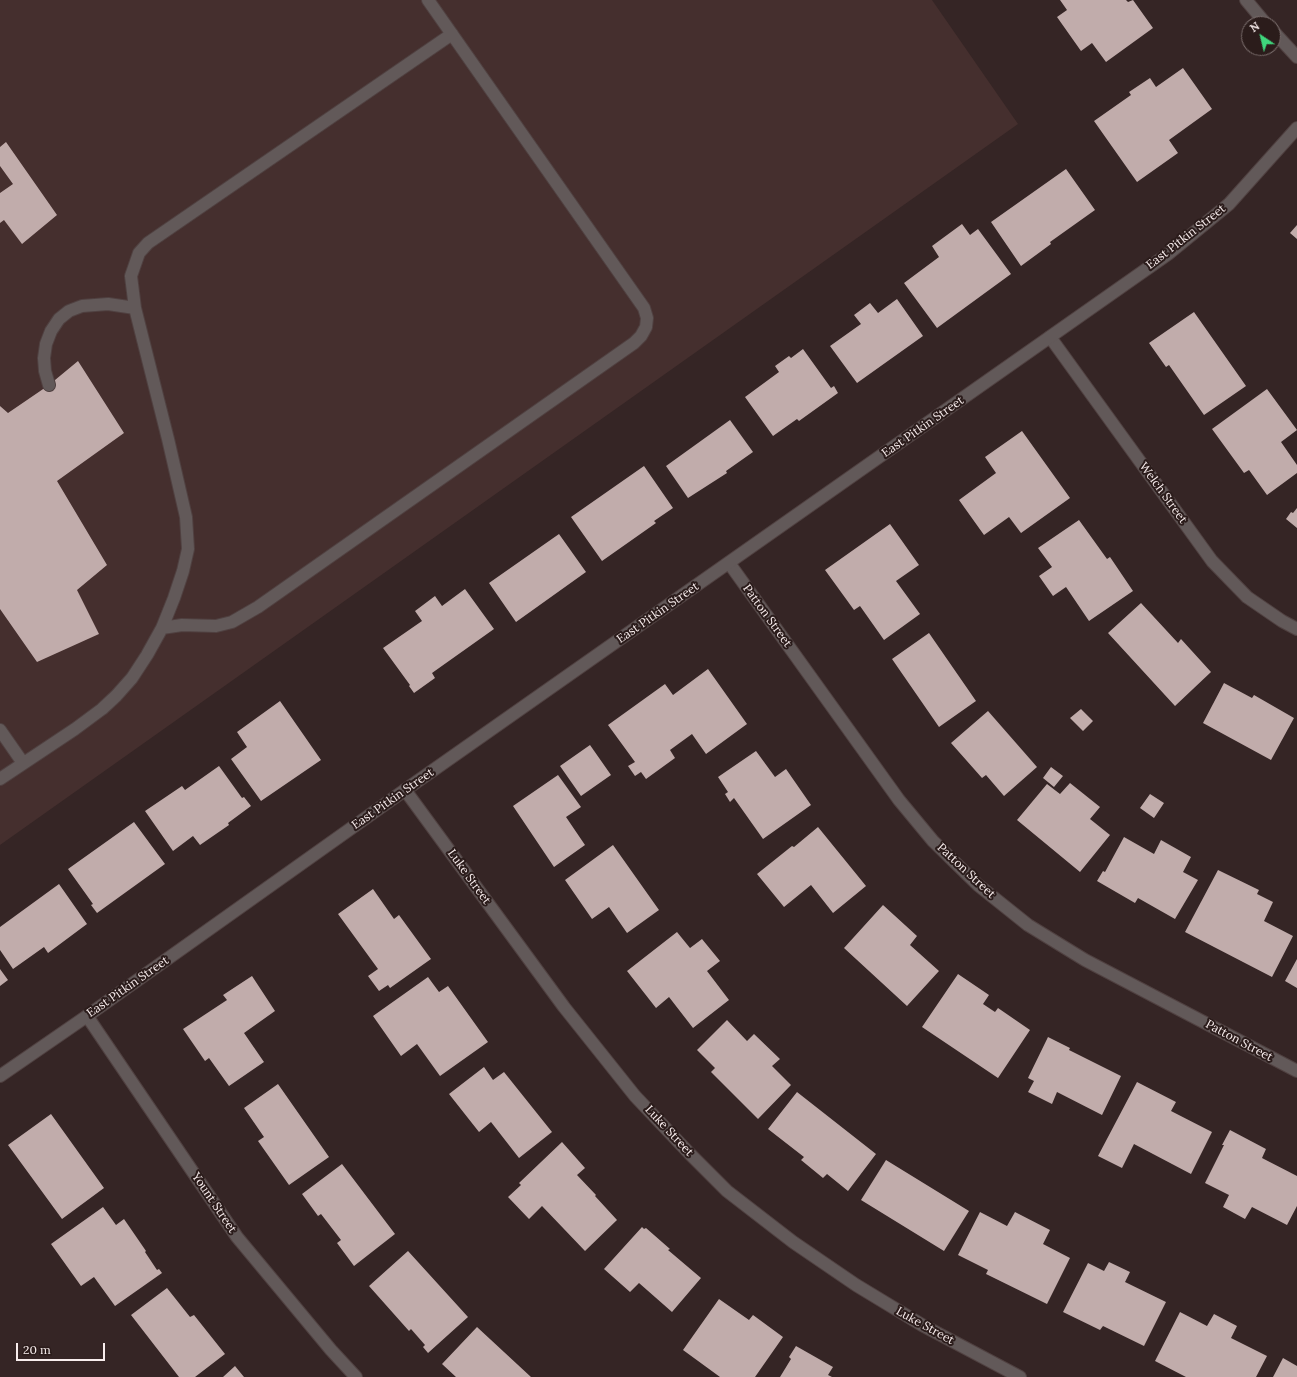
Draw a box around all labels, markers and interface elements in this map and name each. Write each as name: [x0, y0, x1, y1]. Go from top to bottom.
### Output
north arrow: [1241, 16, 1281, 56]
text: N: [1247, 19, 1262, 35]
street label: East Pitkin Street: [1143, 202, 1229, 272]
street label: East Pitkin Street: [879, 393, 967, 461]
street label: Welch Street: [1136, 460, 1190, 526]
street label: East Pitkin Street: [614, 579, 702, 647]
street label: Patton Street: [739, 582, 795, 650]
street label: East Pitkin Street: [349, 765, 437, 833]
street label: Patton Street: [934, 840, 998, 902]
street label: Luke Street: [444, 847, 494, 907]
street label: East Pitkin Street: [84, 953, 172, 1021]
street label: Patton Street: [1203, 1017, 1275, 1065]
street label: Luke Street: [642, 1103, 696, 1159]
street label: Yount Street: [188, 1170, 240, 1236]
street label: Luke Street: [893, 1304, 957, 1348]
scale bar: [18, 1335, 107, 1361]
text: 20 m: [23, 1342, 51, 1357]

